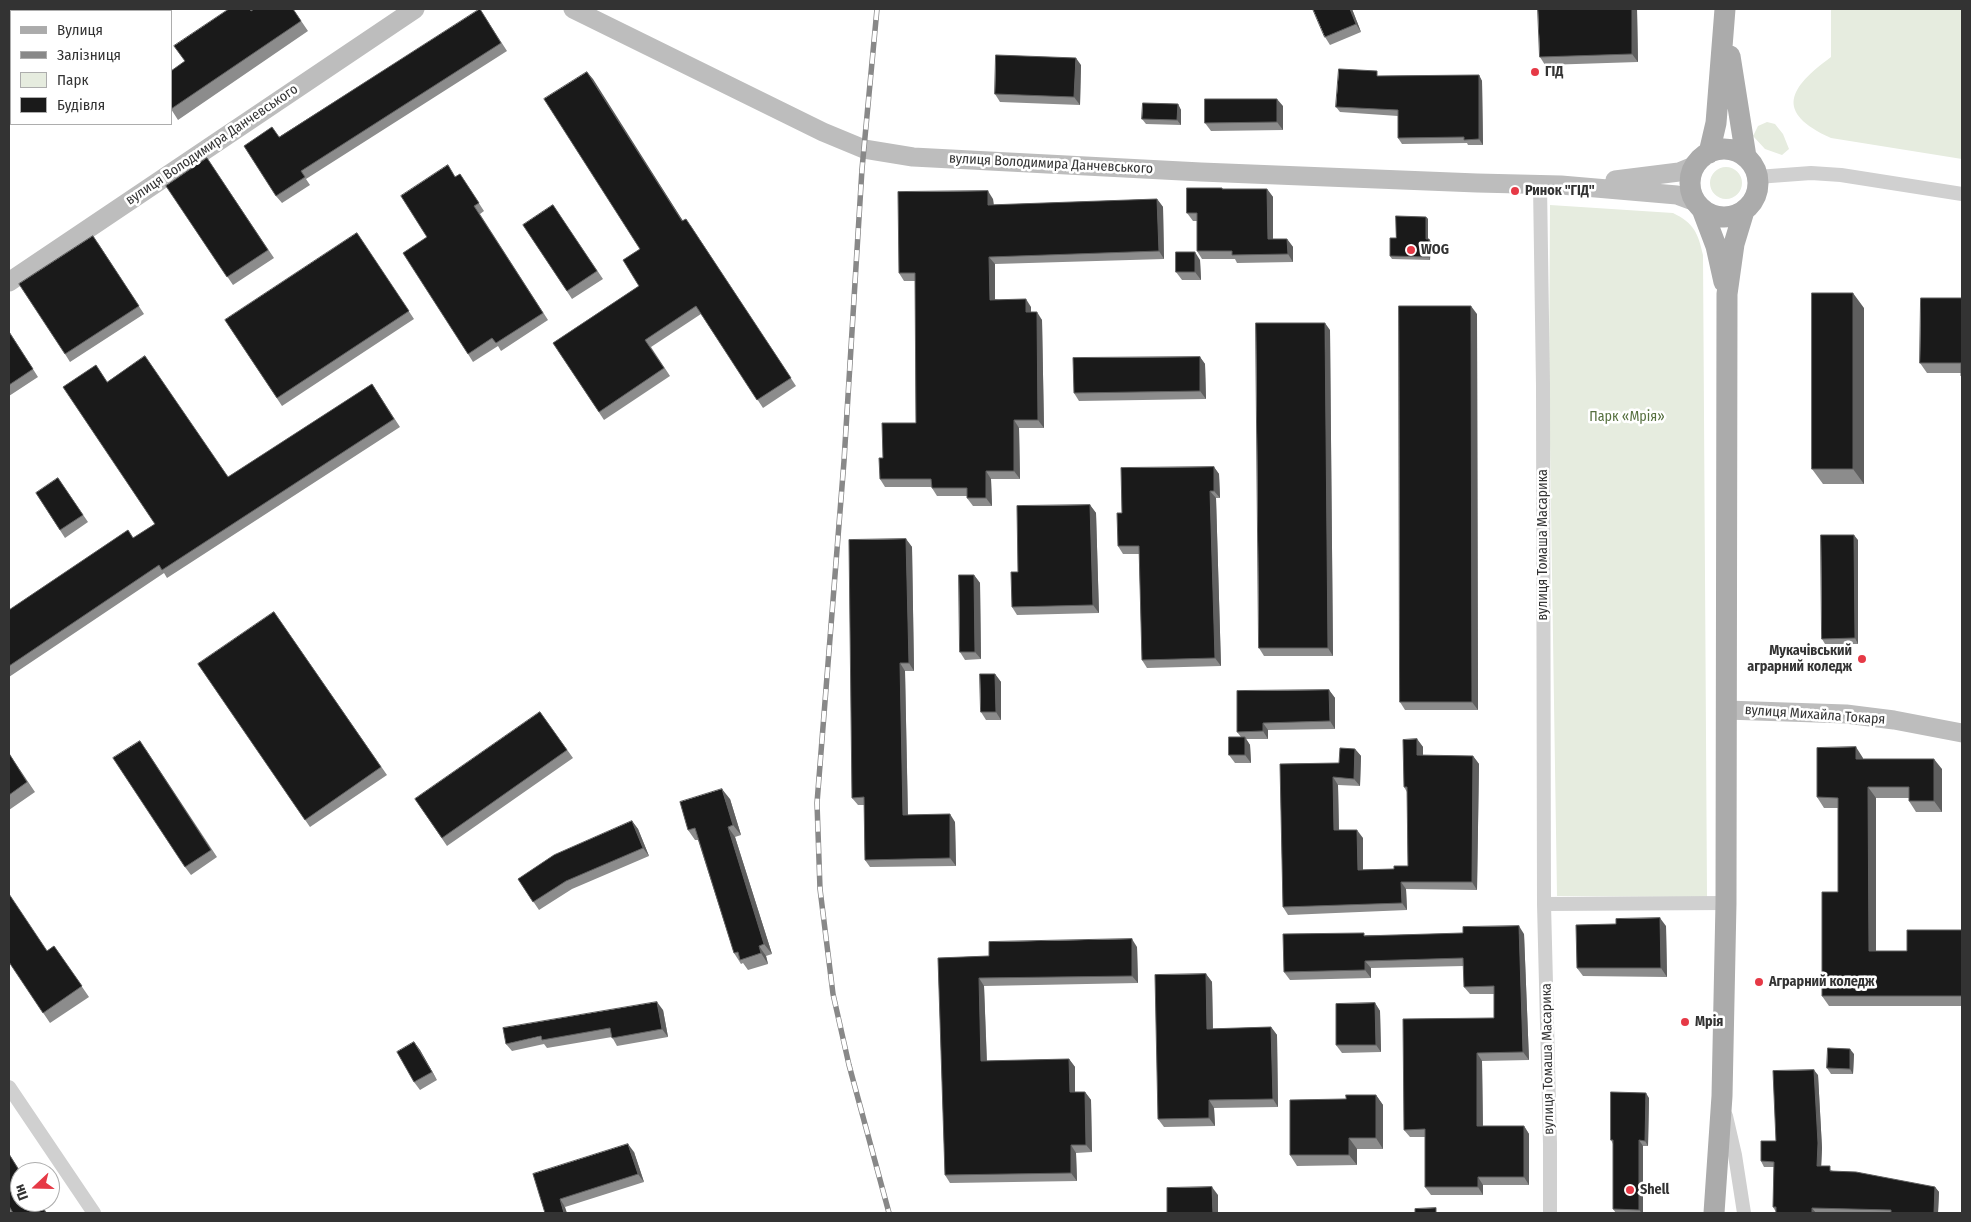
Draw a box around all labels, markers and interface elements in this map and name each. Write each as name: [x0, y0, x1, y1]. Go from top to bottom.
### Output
legend: [10, 10, 172, 125]
text: Вулиця: [57, 21, 103, 39]
text: Залізниця: [57, 46, 121, 64]
place label: ГІД: [1545, 64, 1563, 80]
marker: ГІД: [1529, 66, 1541, 78]
text: Парк: [57, 71, 88, 89]
street label: вулиця Володимира Данчевського: [123, 81, 301, 209]
text: Будівля: [57, 96, 105, 114]
street label: вулиця Володимира Данчевського: [949, 150, 1153, 178]
place label: Ринок "ГІД": [1525, 183, 1595, 199]
marker: Ринок "ГІД": [1509, 185, 1521, 197]
place label: WOG: [1421, 242, 1449, 258]
marker: WOG: [1405, 244, 1417, 256]
park label: Парк «Мрія»: [1589, 409, 1665, 425]
street label: вулиця Томаша Масарика: [1535, 469, 1551, 621]
place label: Мукачівський аграрний коледж: [1747, 643, 1852, 676]
marker: Мукачівський аграрний коледж: [1856, 653, 1868, 665]
street label: вулиця Михайла Токаря: [1744, 702, 1886, 728]
place label: Аграрний коледж: [1769, 974, 1874, 990]
marker: Аграрний коледж: [1753, 976, 1765, 988]
street label: вулиця Томаша Масарика: [1538, 983, 1558, 1135]
place label: Мрія: [1695, 1014, 1723, 1030]
marker: Мрія: [1679, 1016, 1691, 1028]
north arrow: [10, 1162, 60, 1212]
text: Пн: [11, 1182, 32, 1203]
place label: Shell: [1640, 1182, 1669, 1198]
marker: Shell: [1624, 1184, 1636, 1196]

